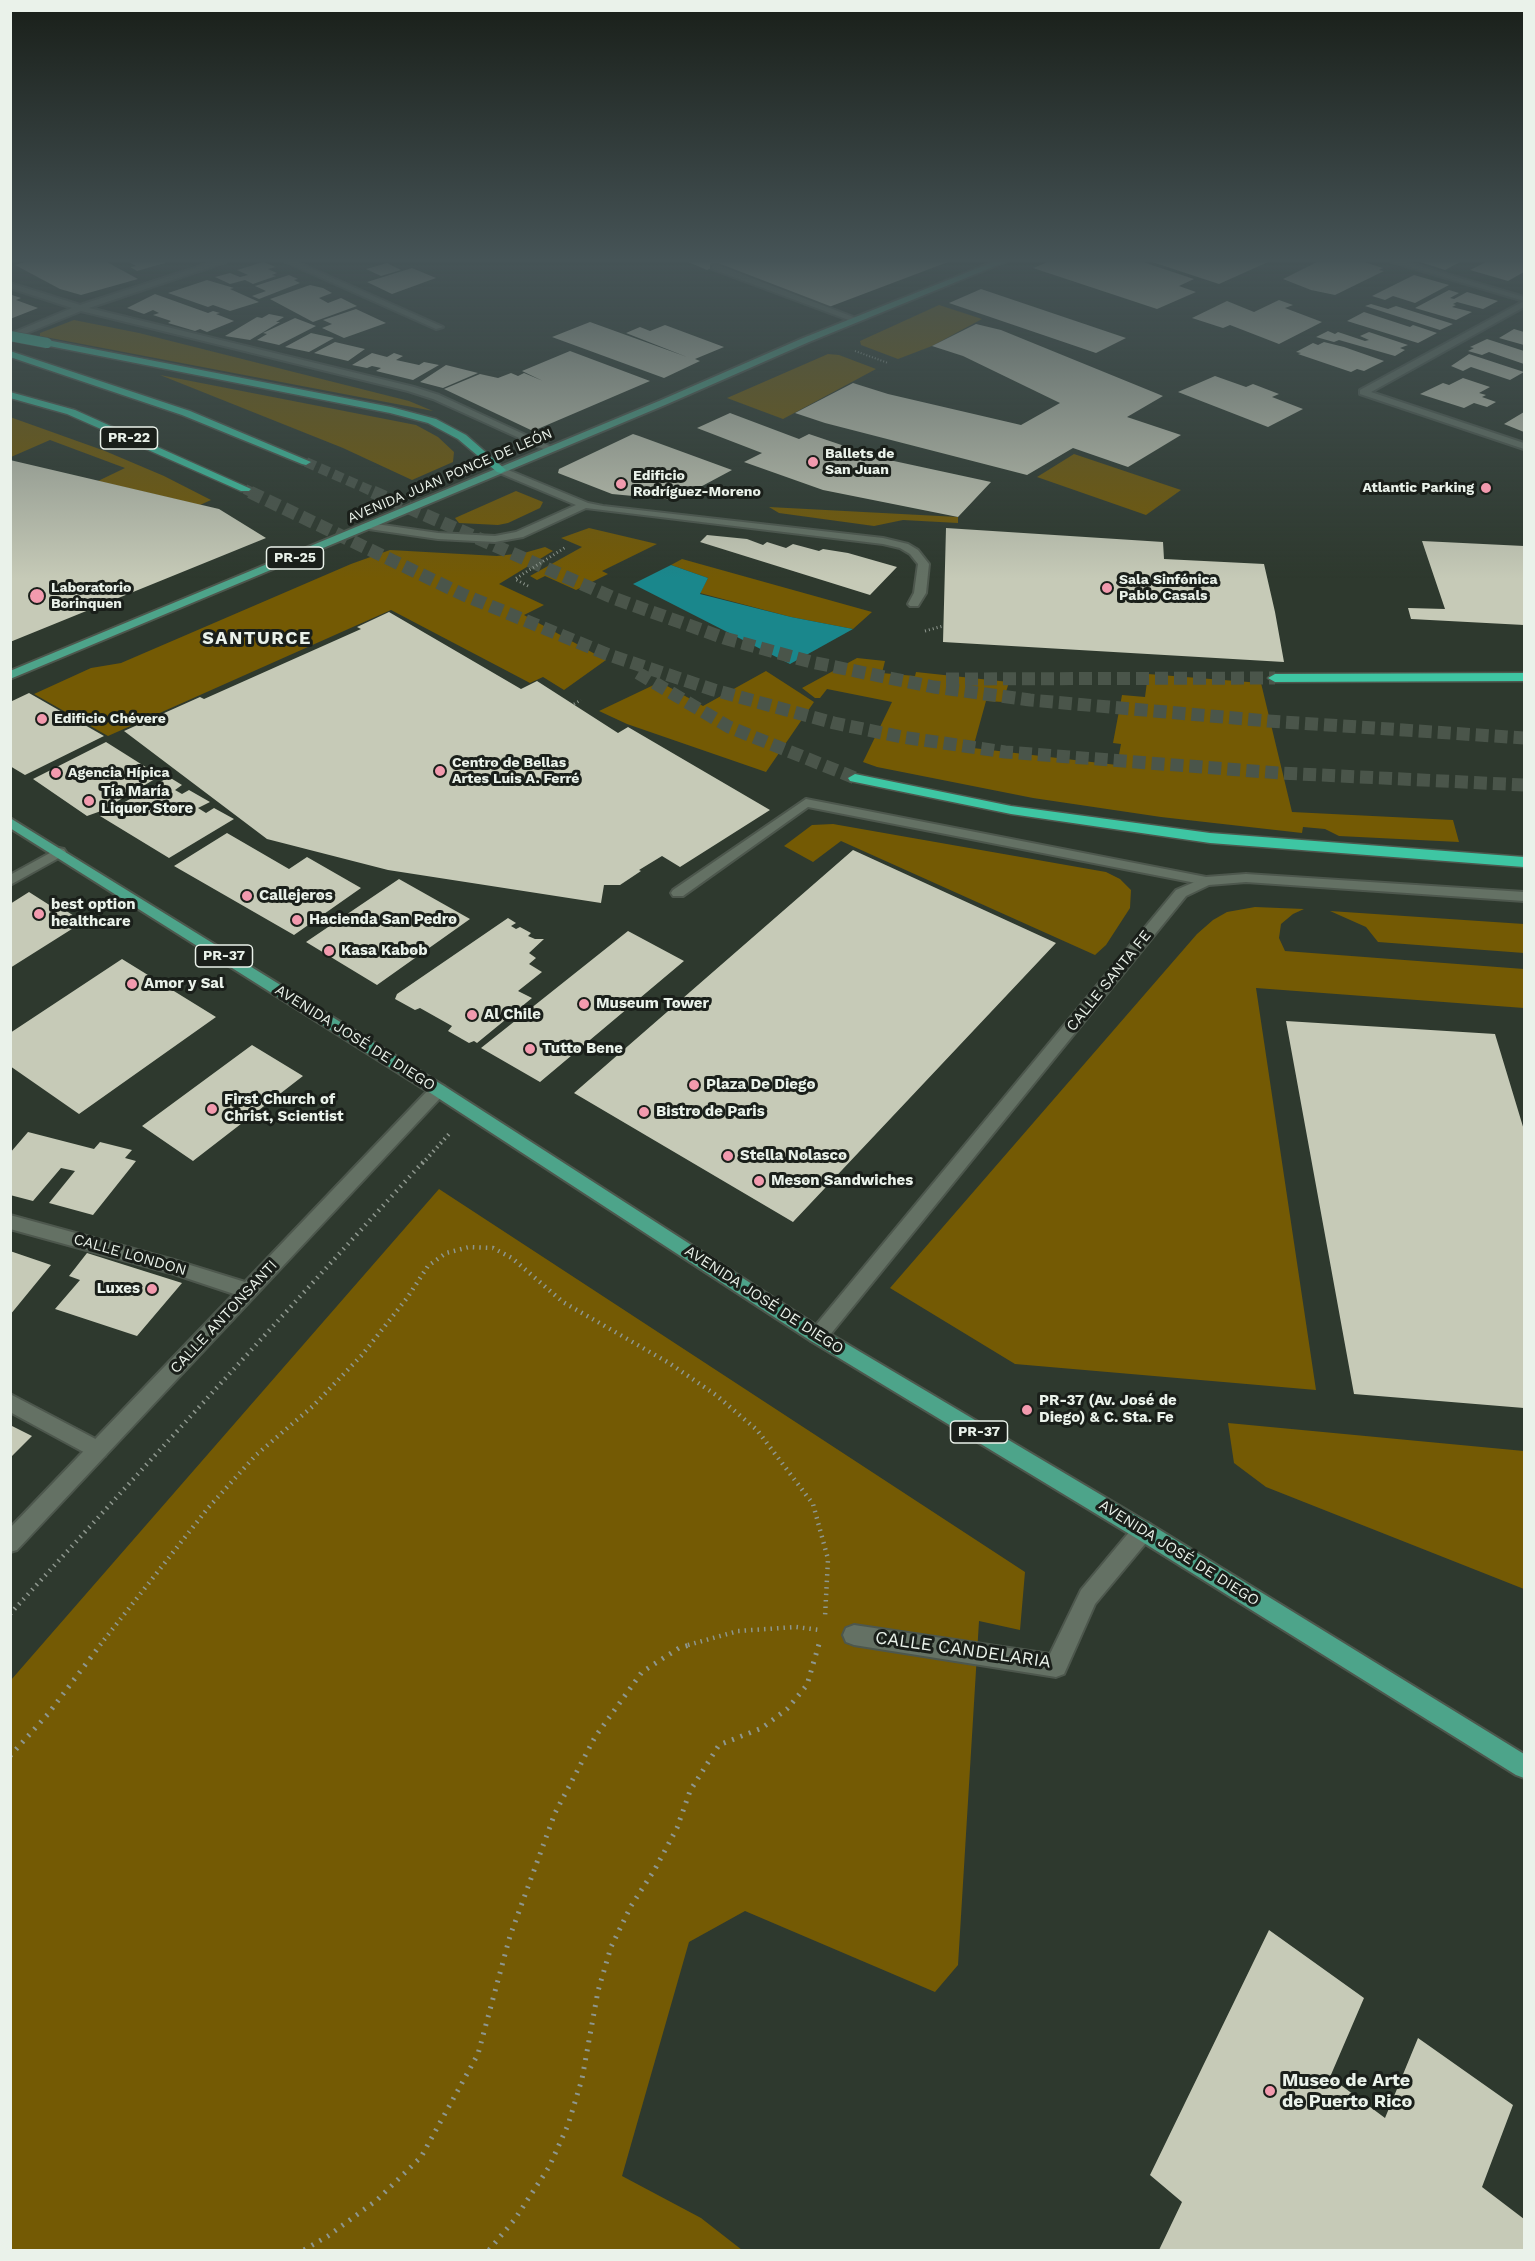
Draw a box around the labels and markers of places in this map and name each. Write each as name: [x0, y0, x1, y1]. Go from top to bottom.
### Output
place label: Ballets de San Juan: [825, 446, 894, 478]
marker: Ballets de San Juan: [806, 455, 820, 469]
place label: Edificio Rodríguez-Moreno: [633, 468, 761, 500]
marker: Edificio Rodríguez-Moreno: [614, 477, 628, 491]
place label: Atlantic Parking: [1362, 480, 1474, 496]
marker: Atlantic Parking: [1479, 481, 1493, 495]
place label: Sala Sinfónica Pablo Casals: [1119, 572, 1218, 604]
place label: Laboratorio Borinquen: [51, 580, 131, 612]
marker: Sala Sinfónica Pablo Casals: [1100, 581, 1114, 595]
marker: Laboratorio Borinquen: [28, 587, 46, 605]
place label: Edificio Chévere: [54, 711, 166, 727]
marker: Edificio Chévere: [35, 712, 49, 726]
place label: Centro de Bellas Artes Luis A. Ferré: [452, 755, 579, 788]
marker: Centro de Bellas Artes Luis A. Ferré: [433, 764, 447, 778]
place label: Agencia Hípica: [68, 765, 170, 781]
marker: Agencia Hípica: [49, 766, 63, 780]
place label: Tía María Liquor Store: [101, 783, 193, 818]
marker: Tía María Liquor Store: [82, 794, 96, 808]
place label: Callejeros: [259, 887, 333, 905]
marker: Callejeros: [240, 889, 254, 903]
place label: best option healthcare: [51, 896, 135, 931]
marker: best option healthcare: [32, 907, 46, 921]
place label: Hacienda San Pedro: [309, 911, 457, 929]
marker: Hacienda San Pedro: [290, 913, 304, 927]
place label: Kasa Kabob: [341, 942, 428, 960]
marker: Kasa Kabob: [322, 944, 336, 958]
place label: Amor y Sal: [144, 975, 224, 993]
marker: Amor y Sal: [125, 977, 139, 991]
place label: Museum Tower: [596, 995, 709, 1013]
marker: Museum Tower: [577, 997, 591, 1011]
place label: Al Chile: [484, 1006, 541, 1024]
marker: Al Chile: [465, 1008, 479, 1022]
place label: Tutto Bene: [542, 1040, 623, 1058]
marker: Tutto Bene: [523, 1042, 537, 1056]
place label: Plaza De Diego: [706, 1076, 815, 1094]
marker: Plaza De Diego: [687, 1078, 701, 1092]
place label: First Church of Christ, Scientist: [224, 1091, 344, 1126]
marker: First Church of Christ, Scientist: [205, 1102, 219, 1116]
place label: Bistro de Paris: [656, 1103, 765, 1121]
marker: Bistro de Paris: [637, 1105, 651, 1119]
place label: Stella Nolasco: [740, 1147, 847, 1165]
marker: Stella Nolasco: [721, 1149, 735, 1163]
place label: Meson Sandwiches: [771, 1172, 913, 1190]
marker: Meson Sandwiches: [752, 1174, 766, 1188]
place label: Luxes: [97, 1280, 140, 1298]
marker: Luxes: [145, 1282, 159, 1296]
place label: PR-37 (Av. José de Diego) & C. Sta. Fe: [1039, 1392, 1177, 1427]
marker: PR-37 (Av. José de Diego) & C. Sta. Fe: [1020, 1403, 1034, 1417]
place label: Museo de Arte de Puerto Rico: [1282, 2070, 1412, 2112]
marker: Museo de Arte de Puerto Rico: [1263, 2084, 1277, 2098]

